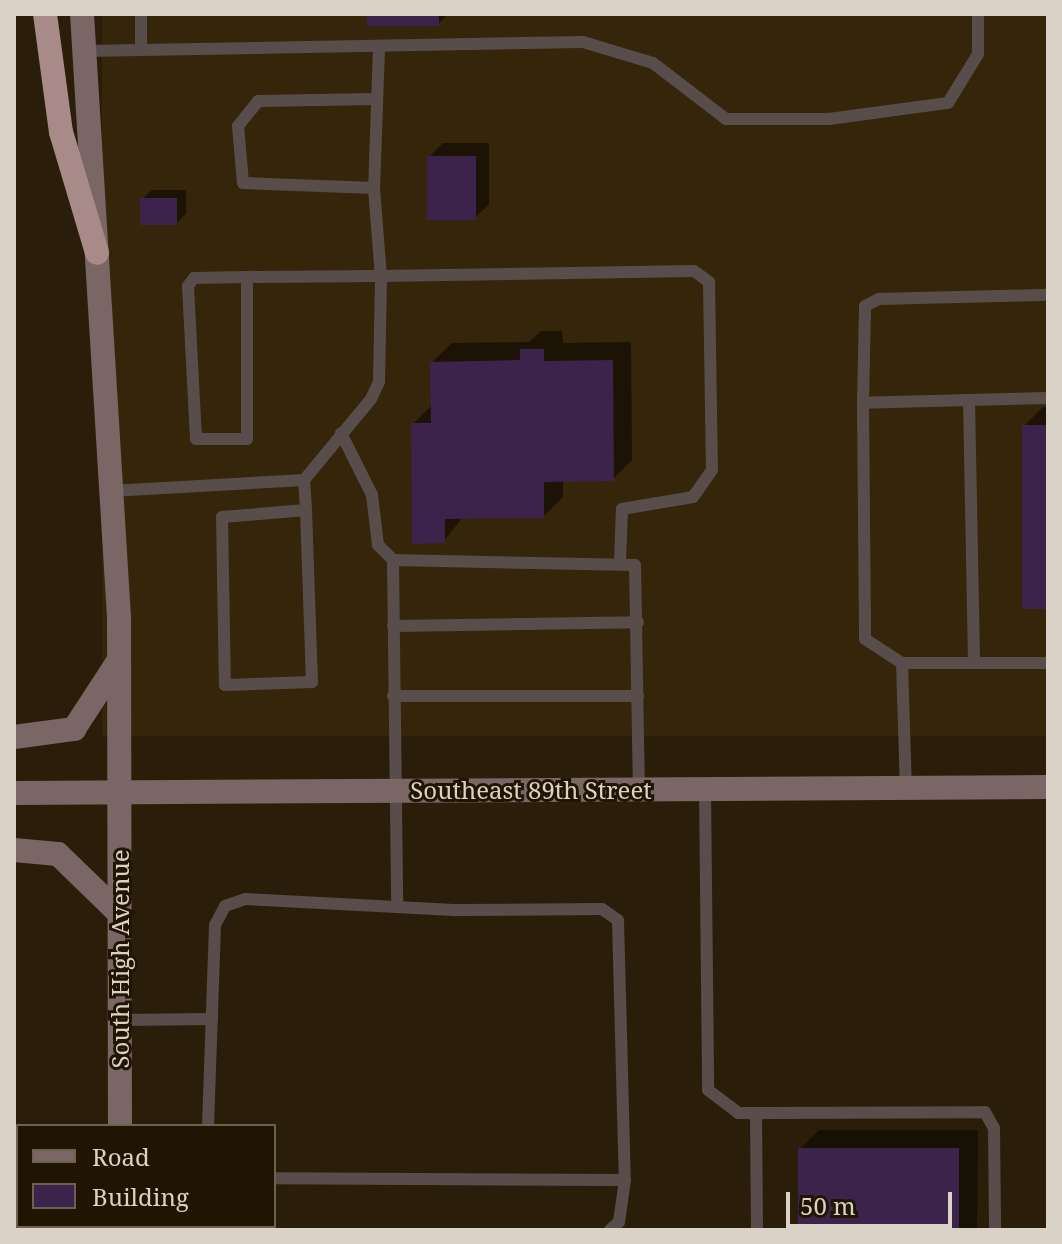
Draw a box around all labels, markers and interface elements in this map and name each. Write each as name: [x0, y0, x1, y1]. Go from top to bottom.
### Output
street label: Southeast 89th Street: [410, 776, 652, 804]
street label: South High Avenue: [106, 850, 134, 1068]
legend: [16, 1124, 276, 1228]
text: Road: [92, 1140, 150, 1173]
scale bar: [790, 1176, 956, 1226]
text: Building: [92, 1180, 189, 1213]
text: 50 m: [800, 1189, 856, 1222]

